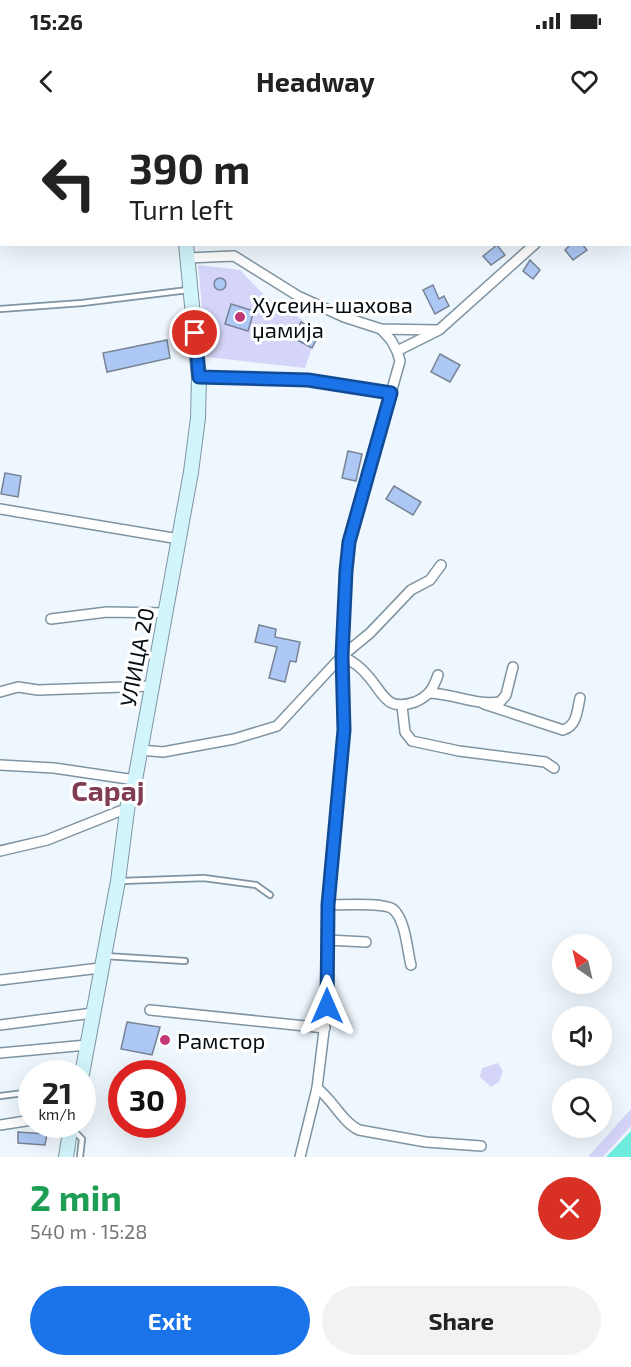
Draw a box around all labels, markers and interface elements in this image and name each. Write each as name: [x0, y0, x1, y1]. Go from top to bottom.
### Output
text: 15:26: [30, 8, 83, 34]
icon: back: [30, 65, 63, 98]
text: Headway: [256, 65, 375, 97]
icon: heart: [568, 65, 601, 98]
text: 390 m: [129, 142, 250, 192]
icon: left: [30, 144, 108, 222]
text: Turn left: [129, 193, 233, 225]
place label: Хусеин-шахова џамија: [252, 291, 413, 343]
pin: [169, 307, 220, 358]
marker: Хусеин-шахова џамија: [233, 310, 247, 324]
icon: arrive: [178, 316, 211, 349]
street label: УЛИЦА 20: [114, 605, 158, 709]
district label: Сарај: [71, 773, 145, 807]
north arrow: [552, 934, 612, 994]
map controls: [552, 934, 612, 1138]
position arrow: [295, 974, 359, 1038]
button: sound: [552, 1006, 612, 1066]
place label: Рамстор: [177, 1027, 265, 1053]
marker: Рамстор: [158, 1033, 172, 1047]
speed limit sign: 30: [108, 1060, 186, 1138]
text: 21: [42, 1074, 72, 1110]
button: search: [552, 1078, 612, 1138]
text: km/h: [38, 1105, 76, 1123]
text: 2 min: [30, 1175, 122, 1218]
button: close: [538, 1177, 601, 1240]
text: 540 m · 15:28: [30, 1219, 147, 1243]
button: Exit: [30, 1286, 310, 1355]
button: Share: [322, 1286, 601, 1355]

